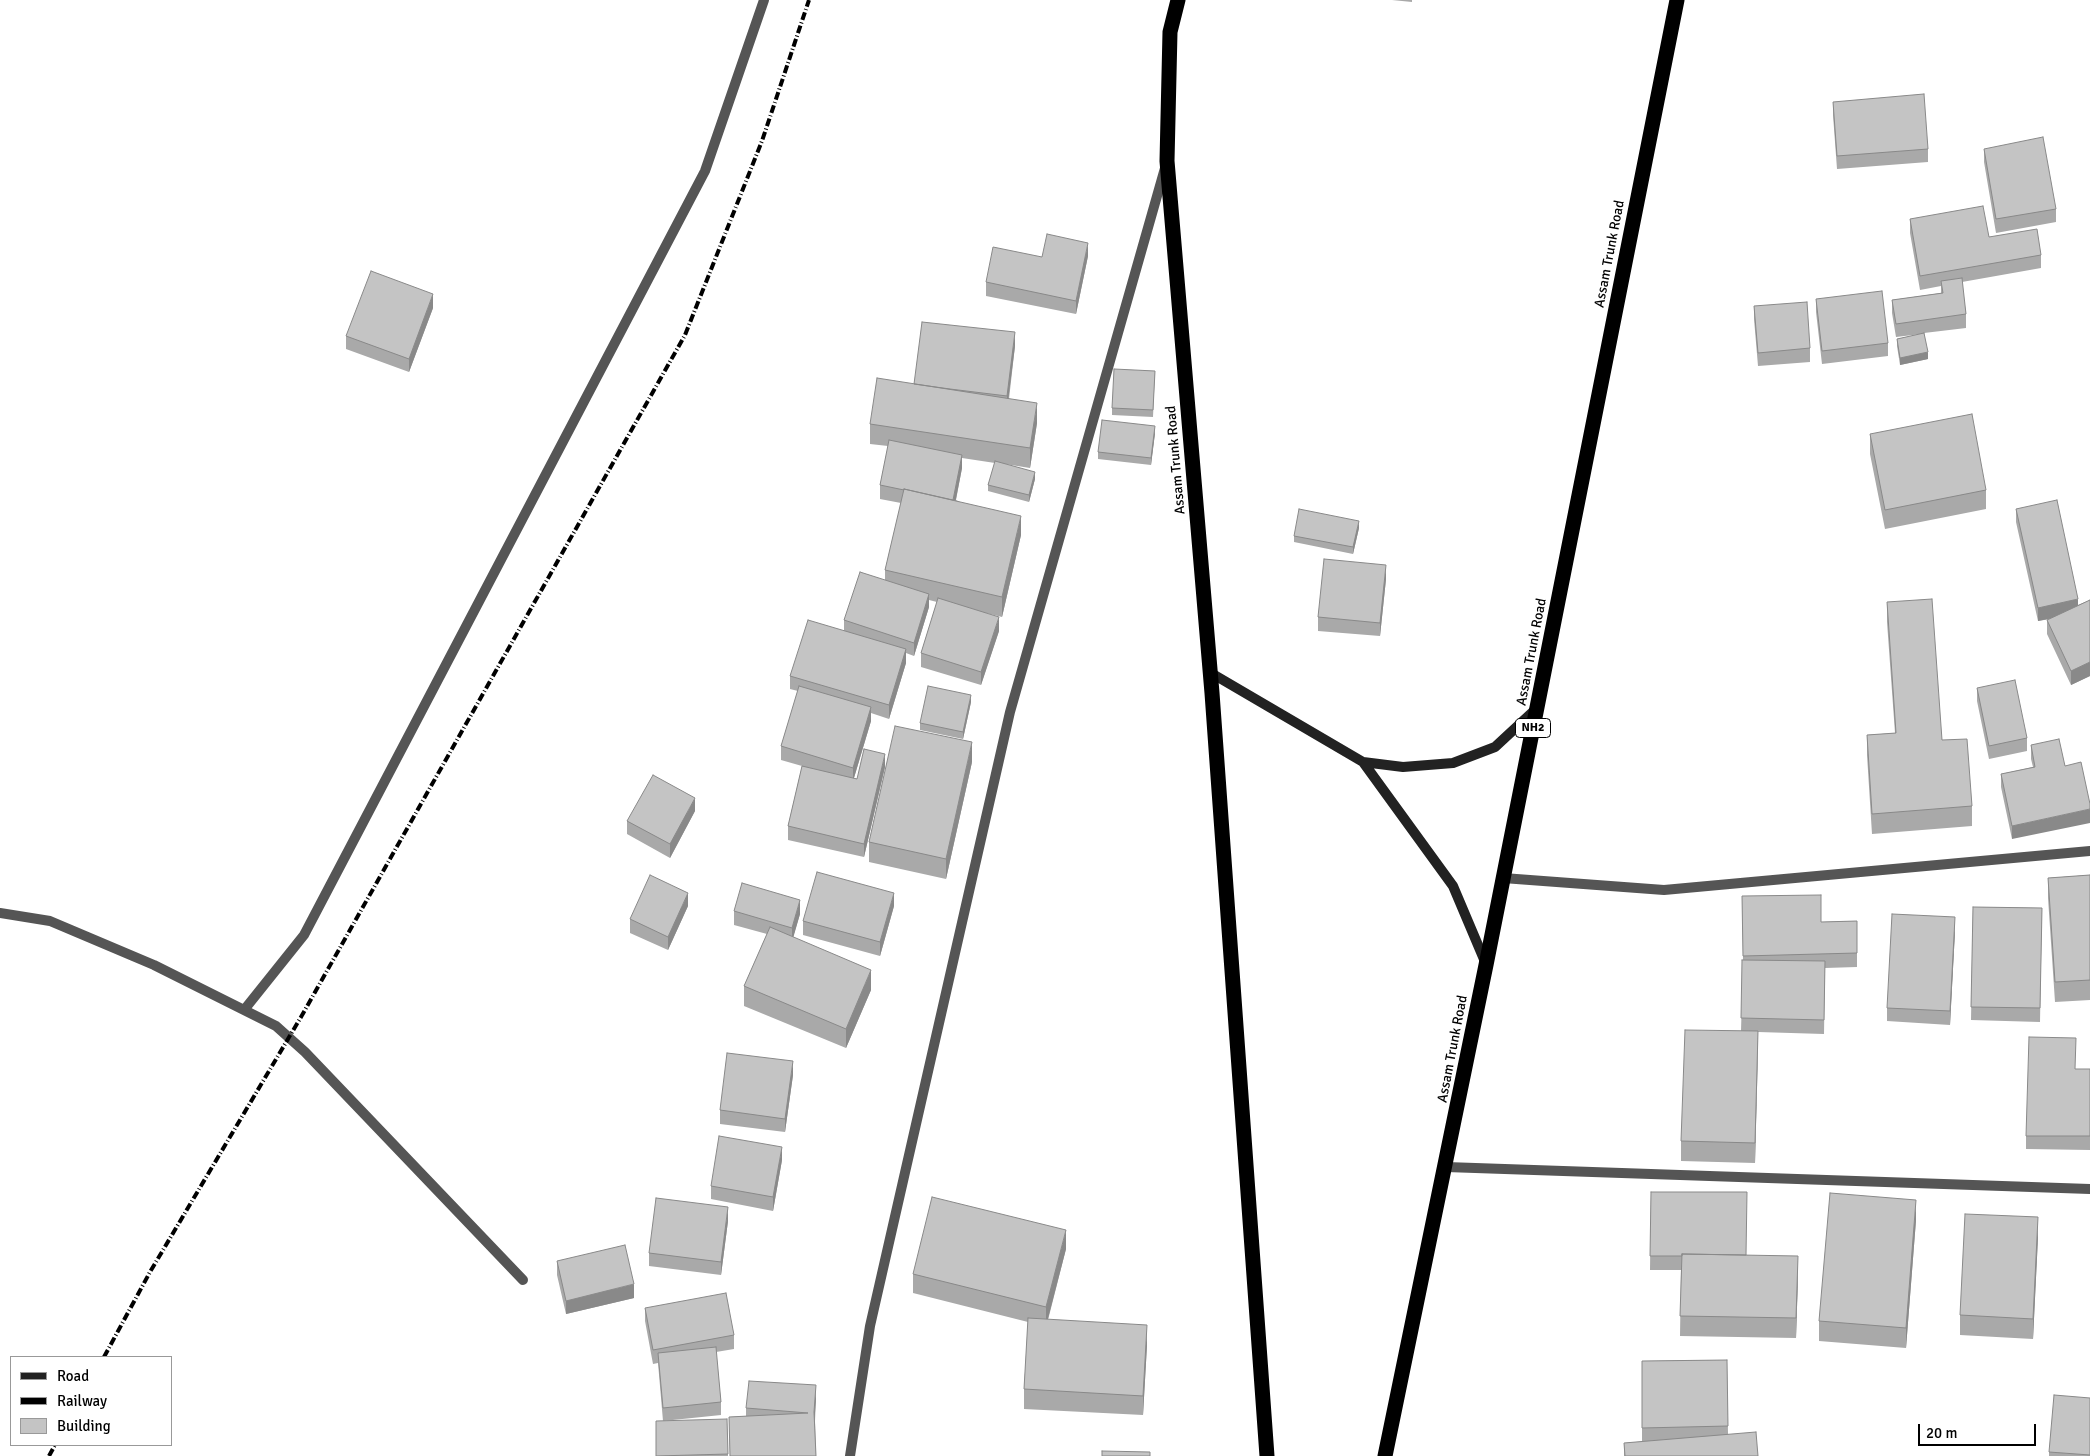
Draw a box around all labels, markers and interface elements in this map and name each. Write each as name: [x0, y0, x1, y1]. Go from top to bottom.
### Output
street label: Assam Trunk Road: [1591, 199, 1629, 309]
street label: Assam Trunk Road: [1163, 405, 1189, 515]
street label: Assam Trunk Road: [1513, 597, 1551, 707]
road number: NH2: [1516, 718, 1550, 738]
street label: Assam Trunk Road: [1434, 994, 1472, 1104]
legend: [10, 1356, 172, 1446]
text: Road: [57, 1367, 89, 1385]
text: Railway: [57, 1392, 107, 1410]
scale bar: [1920, 1414, 2038, 1446]
text: Building: [57, 1417, 111, 1435]
text: 20 m: [1926, 1424, 1957, 1442]

